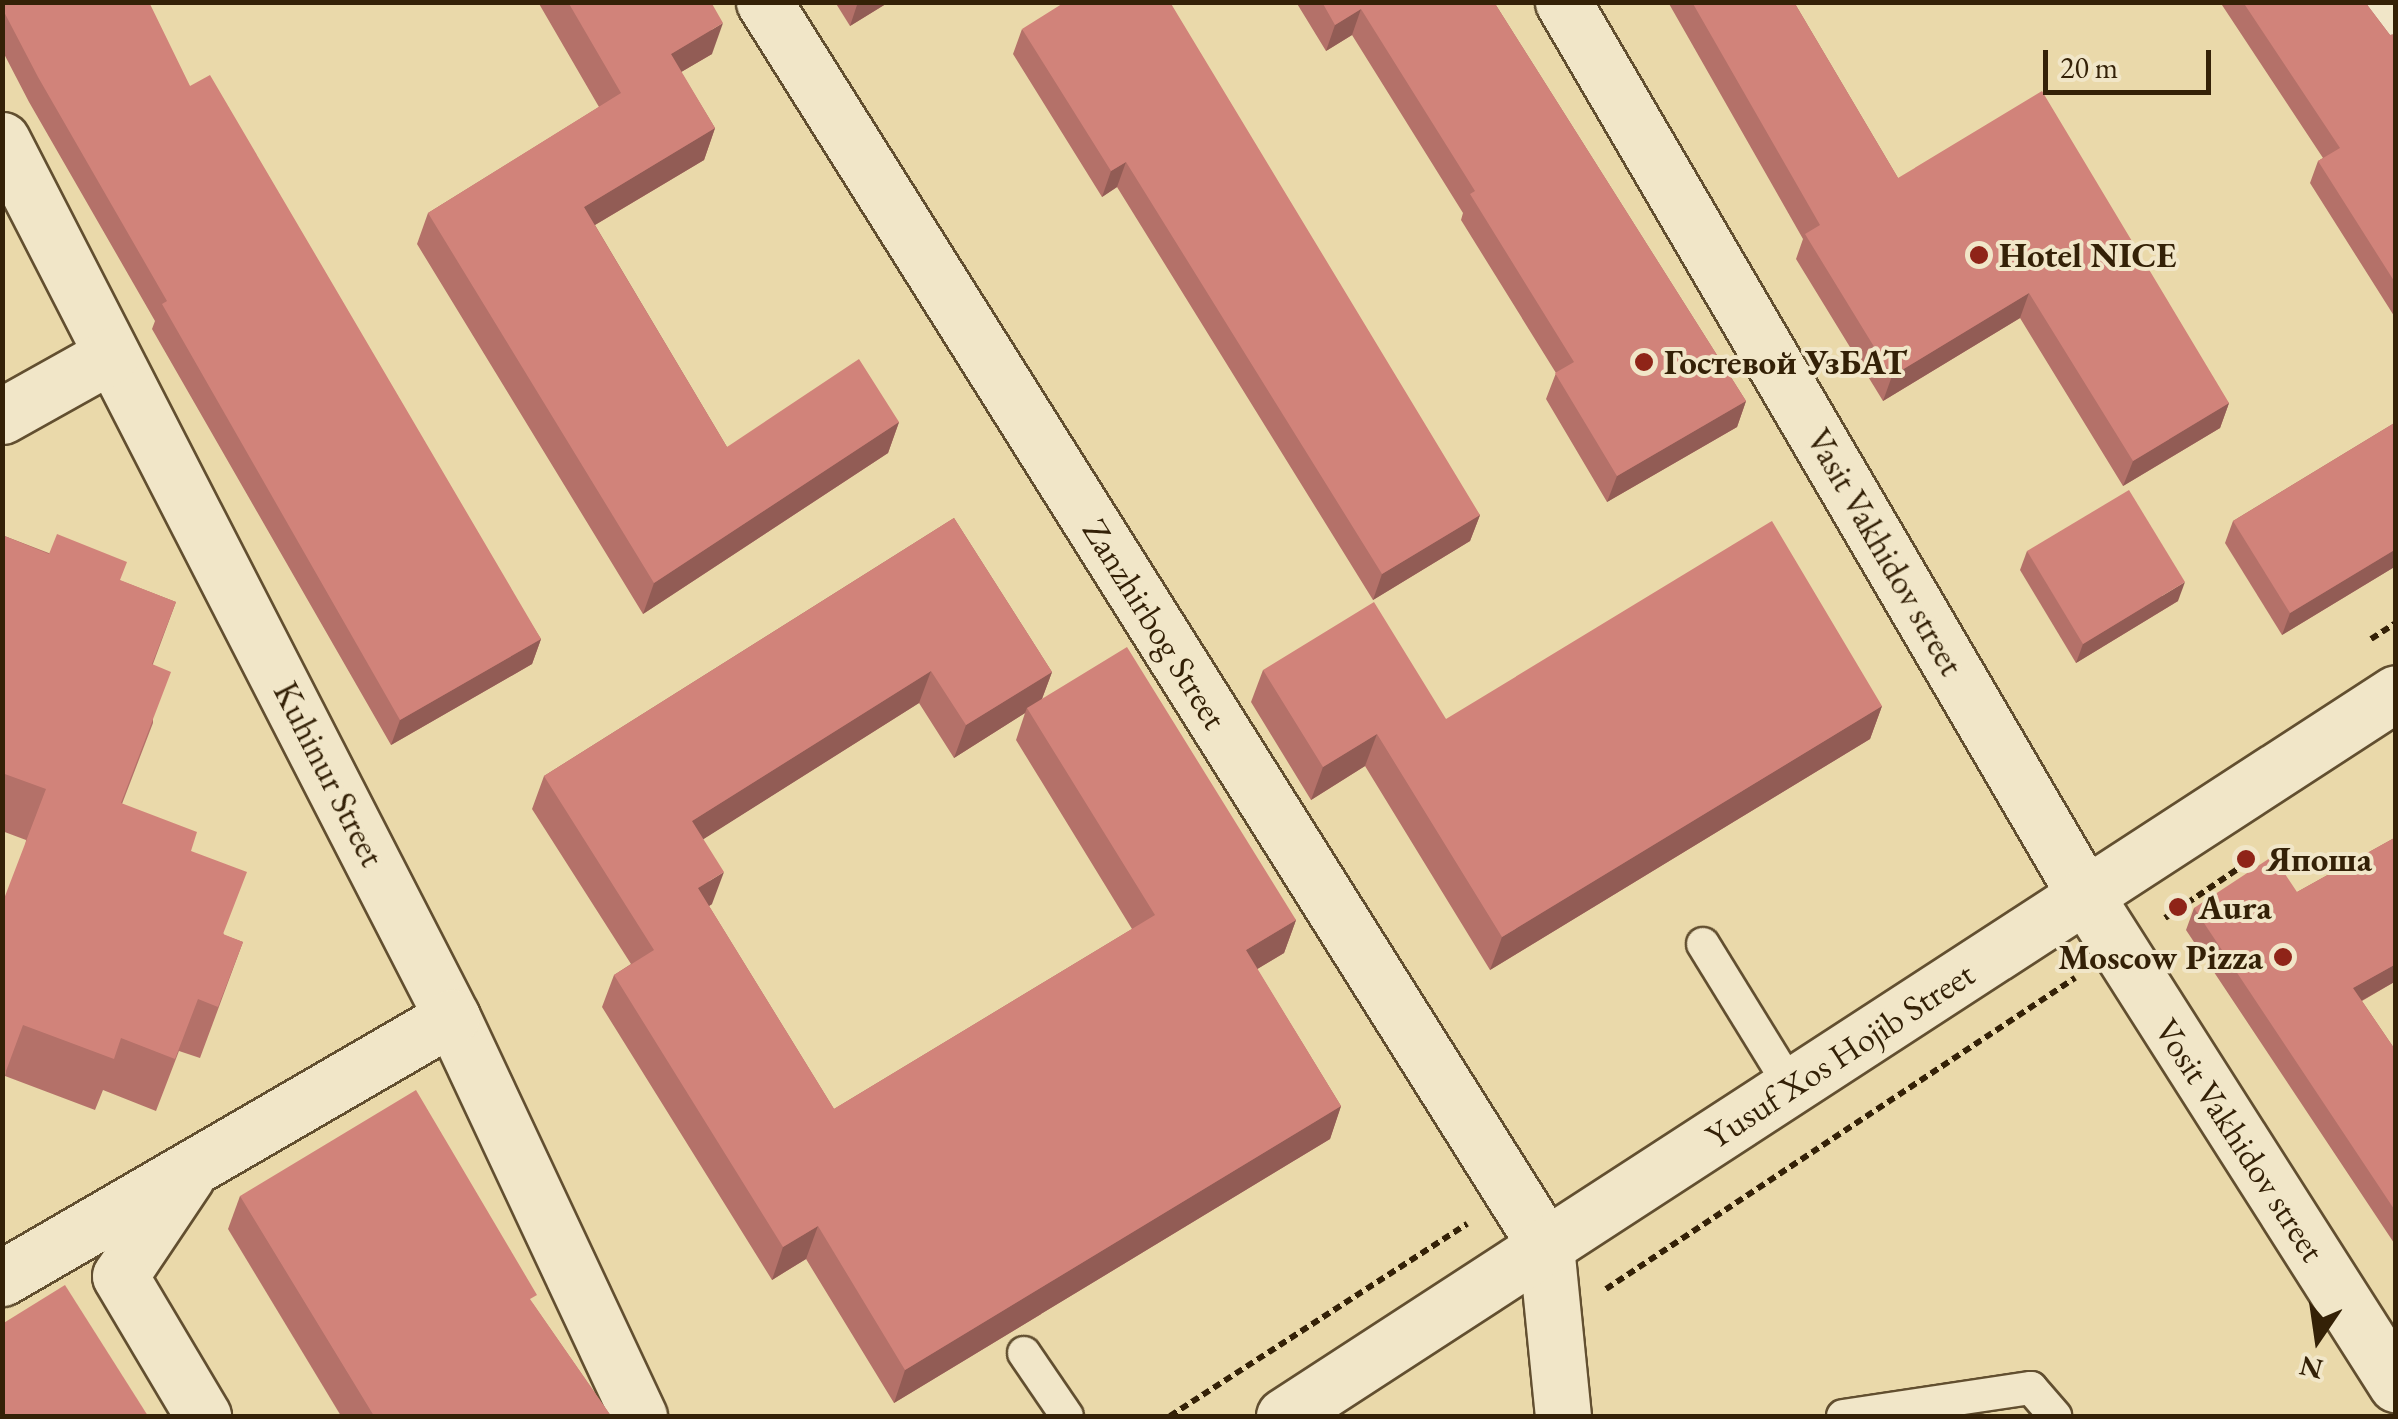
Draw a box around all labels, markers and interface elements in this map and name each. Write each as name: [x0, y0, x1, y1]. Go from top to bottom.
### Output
scale bar: [2048, 30, 2216, 92]
text: 20 m: [2060, 48, 2118, 87]
place label: Hotel NICE: [1999, 234, 2176, 276]
marker: Hotel NICE: [1968, 244, 1990, 266]
place label: Гостевой УзБАТ: [1664, 341, 1907, 383]
marker: Гостевой УзБАТ: [1633, 351, 1655, 373]
street label: Vasit Vakhidov street: [1797, 421, 1973, 683]
street label: Zanzhirbog Street: [1074, 511, 1236, 737]
street label: Kuhinur Street: [265, 675, 393, 873]
place label: Япоша: [2266, 838, 2372, 880]
marker: Япоша: [2235, 848, 2257, 870]
place label: Aura: [2198, 886, 2272, 928]
marker: Aura: [2167, 896, 2189, 918]
place label: Moscow Pizza: [2058, 936, 2263, 978]
marker: Moscow Pizza: [2272, 946, 2294, 968]
street label: Yusuf Xos Hojib Street: [1698, 953, 1982, 1157]
street label: Vosit Vakhidov street: [2146, 1011, 2334, 1269]
north arrow: [2268, 1289, 2368, 1389]
text: N: [2296, 1348, 2326, 1388]

